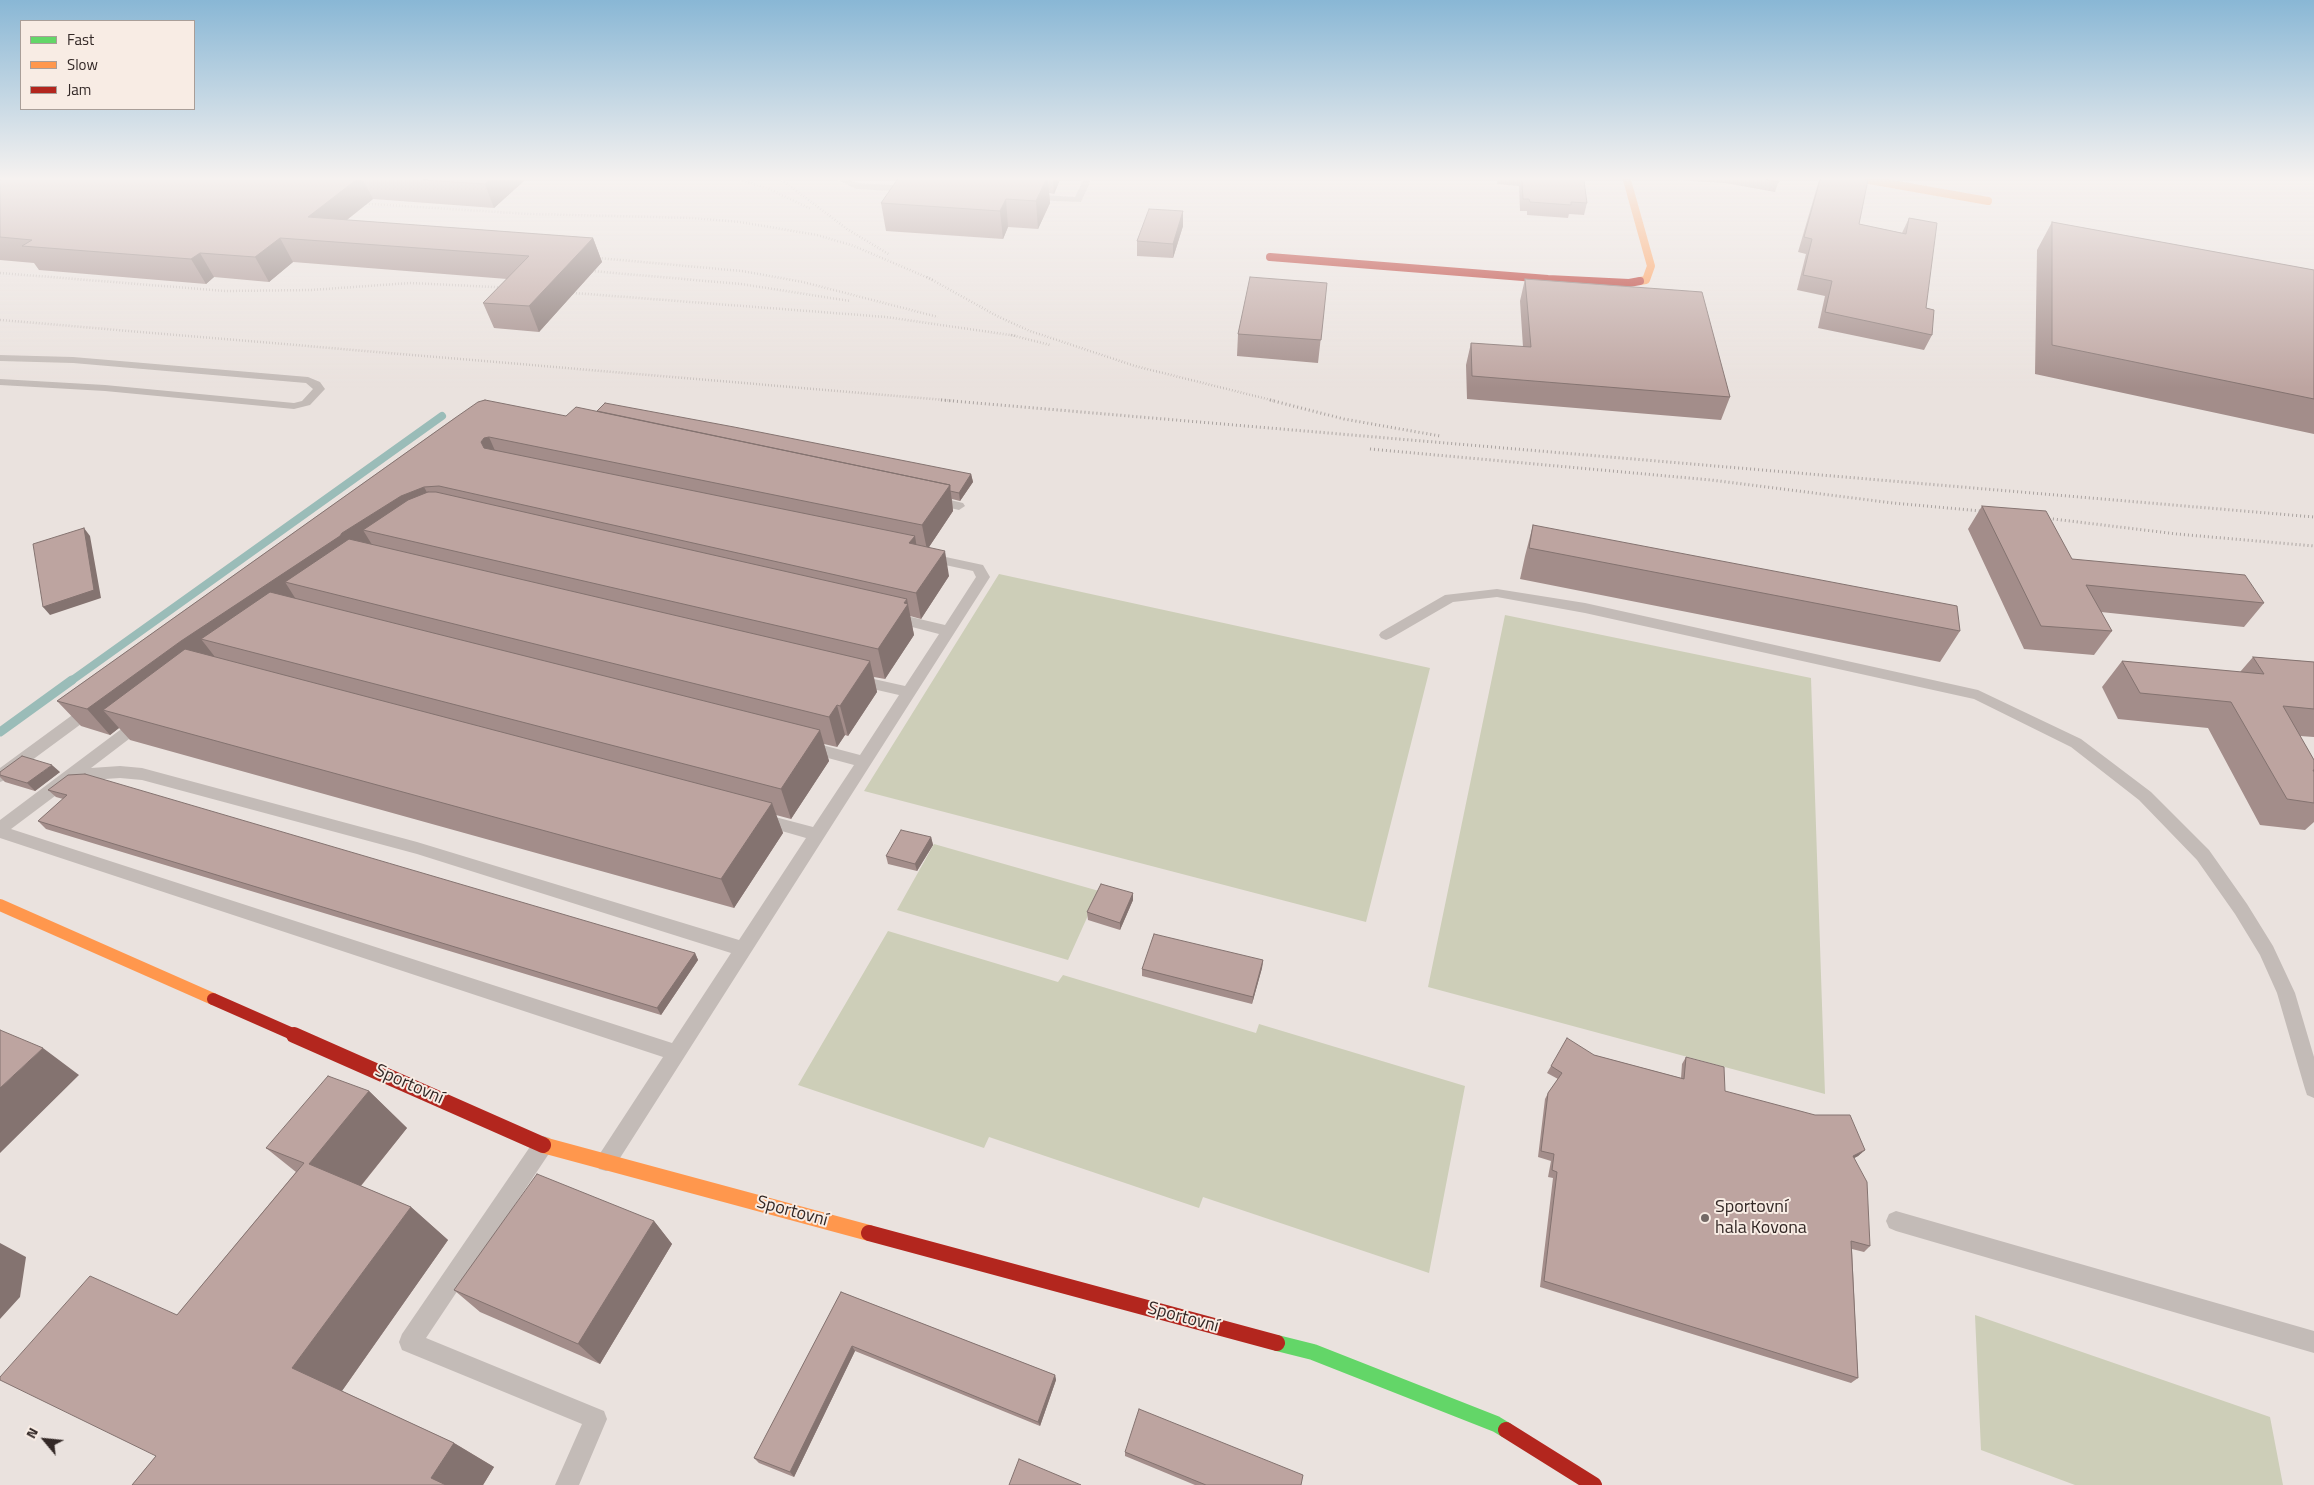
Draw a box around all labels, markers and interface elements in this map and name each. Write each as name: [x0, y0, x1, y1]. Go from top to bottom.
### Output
legend: [20, 20, 195, 110]
text: Fast: [67, 28, 94, 51]
text: Slow: [67, 53, 98, 76]
text: Jam: [67, 78, 91, 101]
street label: Sportovní: [371, 1060, 447, 1110]
street label: Sportovní: [754, 1192, 830, 1232]
place label: Sportovní hala Kovona: [1715, 1197, 1807, 1240]
marker: Sportovní hala Kovona: [1699, 1212, 1711, 1224]
street label: Sportovní: [1145, 1298, 1221, 1338]
north arrow: [20, 1415, 70, 1465]
text: N: [20, 1424, 43, 1442]

